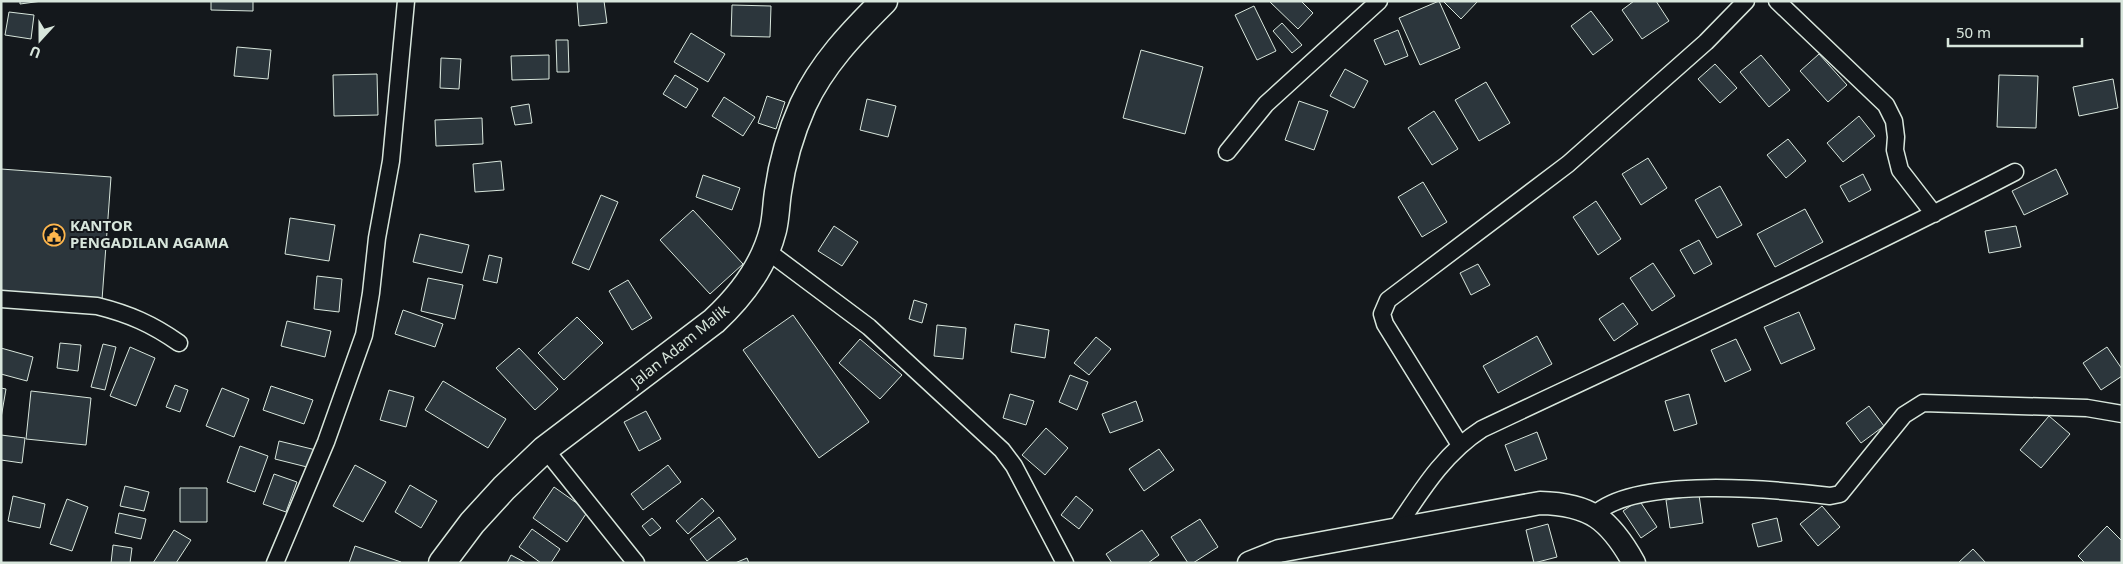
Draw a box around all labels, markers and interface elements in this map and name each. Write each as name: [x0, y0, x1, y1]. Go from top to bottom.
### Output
north arrow: [15, 15, 65, 65]
scale bar: [1948, 15, 2082, 47]
text: 50 m: [1956, 22, 1991, 42]
text: U: [27, 42, 44, 63]
place label: KANTOR PENGADILAN AGAMA: [70, 215, 229, 252]
public building icon: KANTOR PENGADILAN AGAMA: [42, 223, 66, 247]
street label: Jalan Adam Malik: [625, 299, 733, 392]

